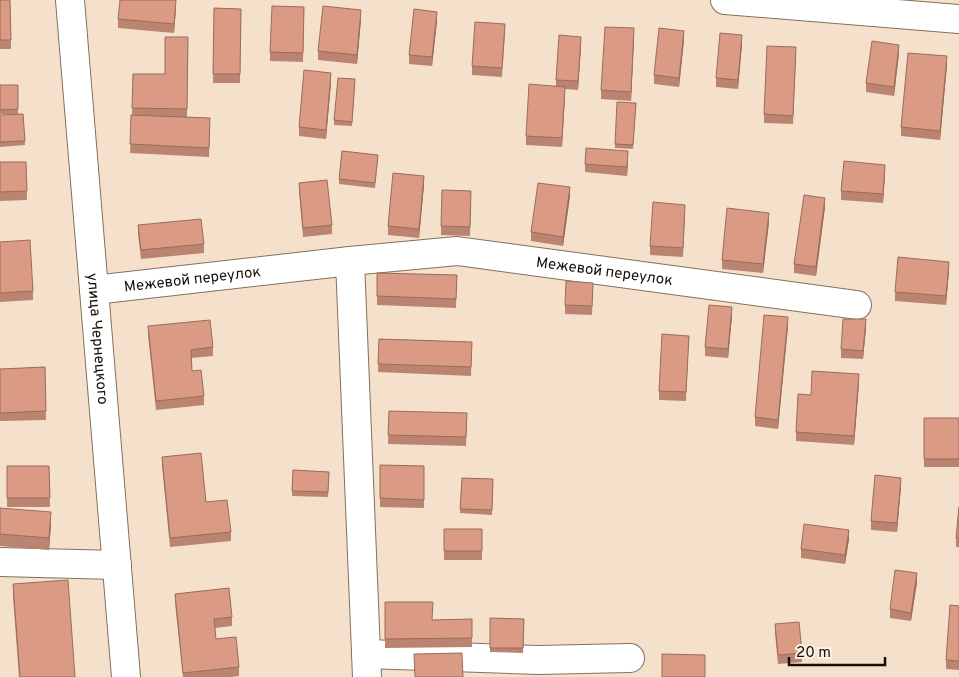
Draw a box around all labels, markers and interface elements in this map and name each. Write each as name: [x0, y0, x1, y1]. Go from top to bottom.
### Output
street label: Межевой переулок: [535, 254, 674, 291]
street label: Межевой переулок: [123, 263, 262, 298]
street label: улица Чернецкого: [82, 272, 111, 405]
scale bar: [789, 634, 885, 666]
text: 20 m: [796, 644, 831, 663]

